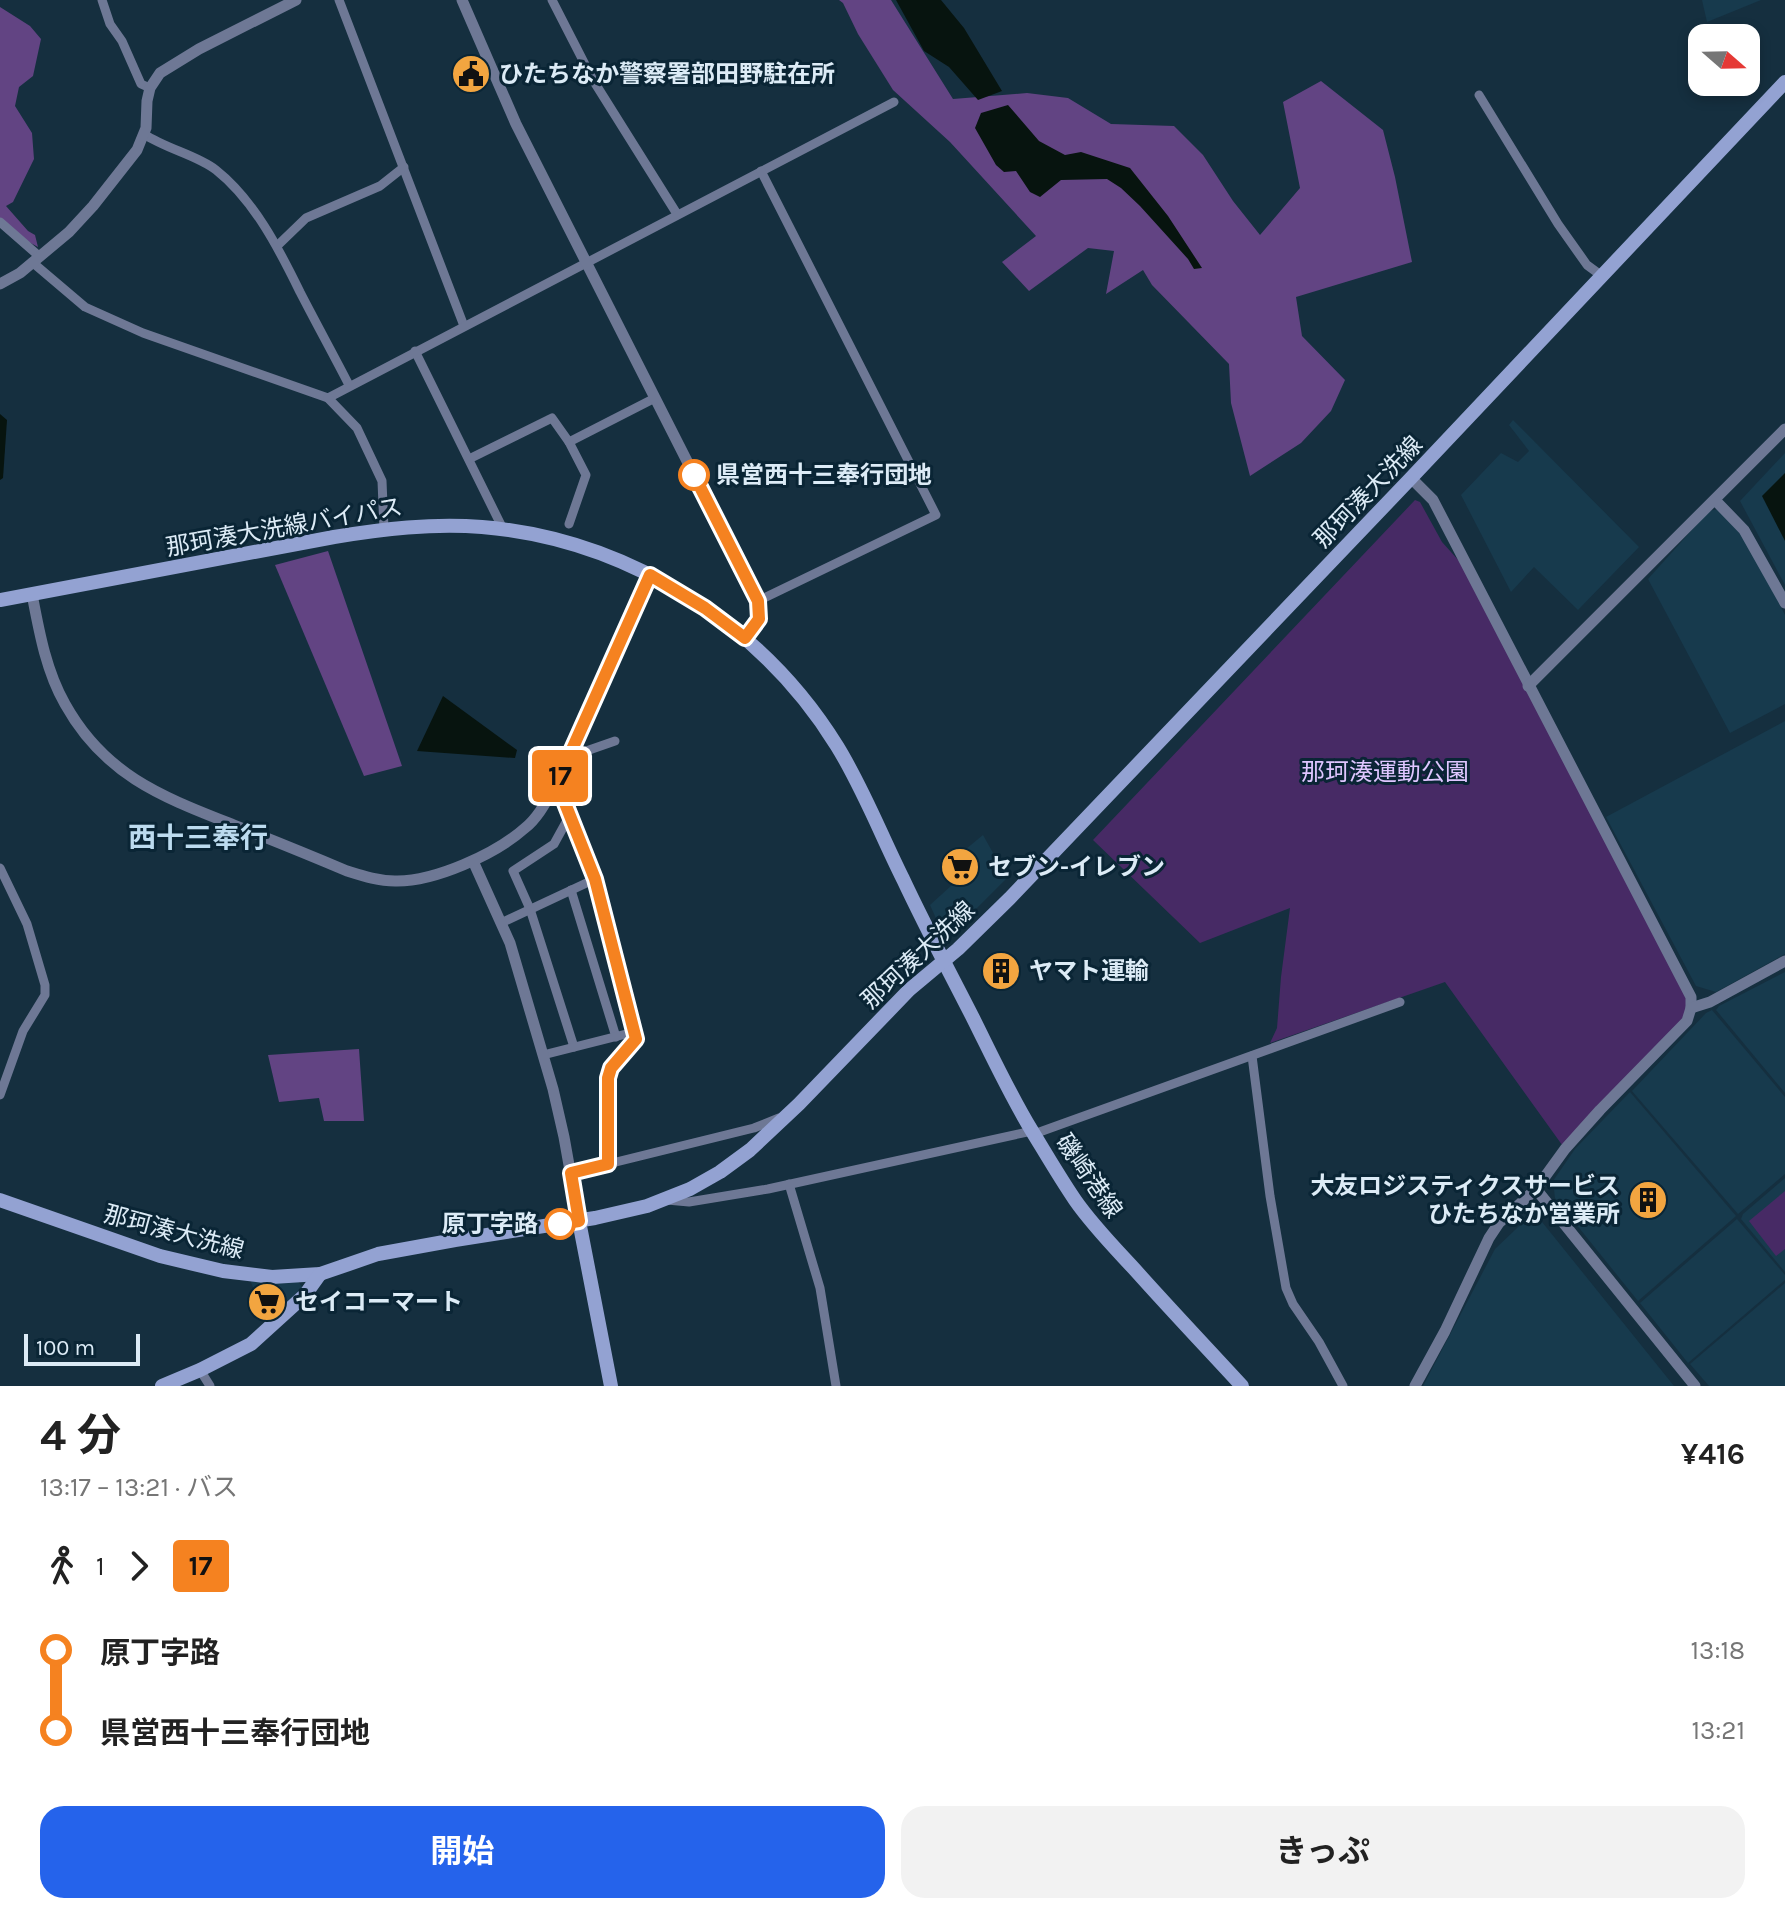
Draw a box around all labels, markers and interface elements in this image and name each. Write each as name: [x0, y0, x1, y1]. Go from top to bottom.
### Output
north arrow: [1688, 24, 1760, 96]
map controls: [1688, 24, 1760, 96]
public building icon: ひたちなか警察署部田野駐在所: [450, 53, 492, 95]
place label: ひたちなか警察署部田野駐在所: [499, 60, 835, 88]
street label: 那珂湊大洗線: [1308, 430, 1428, 554]
marker: 県営西十三奉行団地: [679, 460, 709, 490]
place label: 県営西十三奉行団地: [716, 461, 932, 489]
street label: 那珂湊大洗線バイパス: [164, 492, 404, 562]
line badge: 17: [524, 750, 596, 802]
park label: 那珂湊運動公園: [1301, 758, 1469, 786]
text: 17: [548, 759, 572, 792]
district label: 西十三奉行: [128, 821, 268, 854]
supermarket icon: セブン-イレブン: [939, 846, 981, 888]
place label: セブン-イレブン: [988, 853, 1165, 881]
street label: 那珂湊大洗線: [856, 896, 980, 1014]
building icon: ヤマト運輸: [980, 950, 1022, 992]
place label: ヤマト運輸: [1029, 957, 1149, 985]
street label: 磯崎港線: [1050, 1129, 1128, 1223]
place label: 大友ロジスティクスサービス ひたちなか営業所: [1310, 1172, 1620, 1228]
building icon: 大友ロジスティクスサービス ひたちなか営業所: [1627, 1179, 1669, 1221]
street label: 那珂湊大洗線: [101, 1200, 247, 1264]
marker: 原丁字路: [545, 1209, 575, 1239]
place label: 原丁字路: [442, 1210, 538, 1238]
supermarket icon: セイコーマート: [246, 1281, 288, 1323]
place label: セイコーマート: [295, 1288, 463, 1316]
scale bar: [24, 1330, 140, 1366]
text: 100 m: [36, 1335, 95, 1361]
text: 4 分: [40, 1410, 121, 1461]
text: ¥416: [1681, 1436, 1745, 1472]
text: 13:17 – 13:21 · バス: [40, 1472, 238, 1503]
icon: walk: [40, 1544, 84, 1588]
icon: forward: [117, 1544, 161, 1588]
text: 17: [189, 1549, 213, 1582]
text: 1: [96, 1551, 105, 1582]
text: 原丁字路: [100, 1635, 220, 1671]
text: 13:18: [1690, 1635, 1745, 1666]
text: 県営西十三奉行団地: [100, 1715, 370, 1751]
text: 13:21: [1691, 1715, 1745, 1746]
button: 開始: [40, 1806, 885, 1898]
button: きっぷ: [901, 1806, 1745, 1898]

